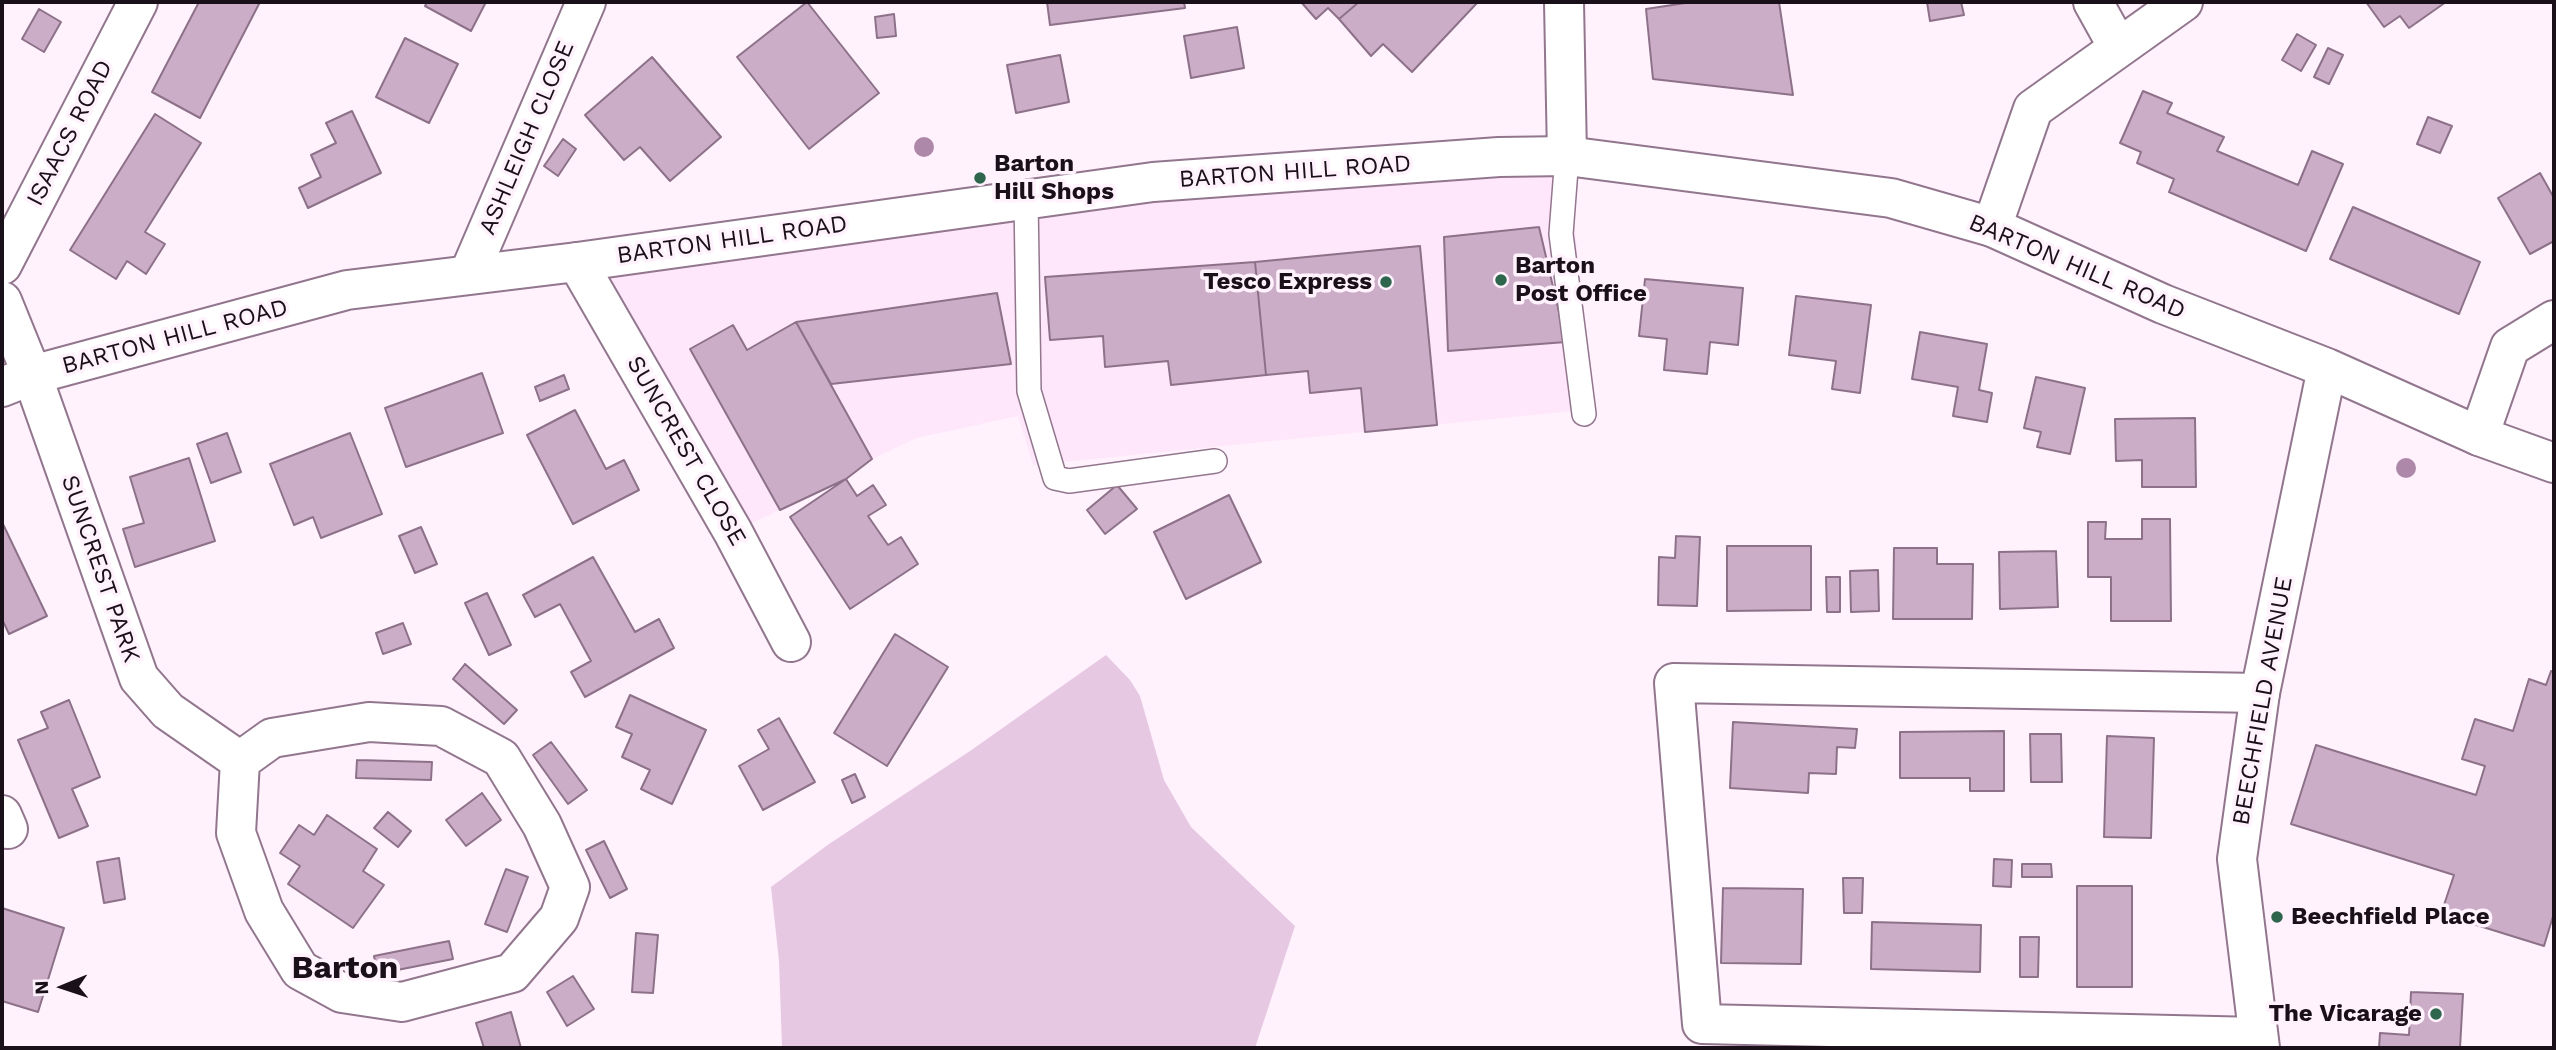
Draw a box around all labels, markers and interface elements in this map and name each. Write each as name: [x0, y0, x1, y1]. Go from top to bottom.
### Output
street label: ASHLEIGH CLOSE: [473, 37, 581, 239]
street label: ISAACS ROAD: [21, 55, 119, 211]
place label: Barton Hill Shops: [994, 150, 1114, 206]
street label: BARTON HILL ROAD: [1178, 150, 1412, 194]
marker: Barton Hill Shops: [972, 170, 988, 186]
street label: BARTON HILL ROAD: [1964, 208, 2190, 326]
street label: BARTON HILL ROAD: [615, 210, 849, 270]
place label: Barton Post Office: [1515, 252, 1647, 308]
place label: Tesco Express: [1203, 268, 1372, 296]
marker: Barton Post Office: [1493, 272, 1509, 288]
marker: Tesco Express: [1378, 274, 1394, 290]
street label: BARTON HILL ROAD: [59, 293, 291, 381]
street label: SUNCREST CLOSE: [620, 351, 752, 551]
street label: SUNCREST PARK: [54, 472, 146, 666]
street label: BEECHFIELD AVENUE: [2227, 574, 2299, 828]
place label: Beechfield Place: [2291, 903, 2490, 931]
marker: Beechfield Place: [2269, 909, 2285, 925]
district label: Barton: [292, 950, 398, 988]
north arrow: [28, 952, 98, 1022]
text: N: [30, 980, 53, 995]
place label: The Vicarage: [2268, 1000, 2422, 1028]
marker: The Vicarage: [2428, 1006, 2444, 1022]

